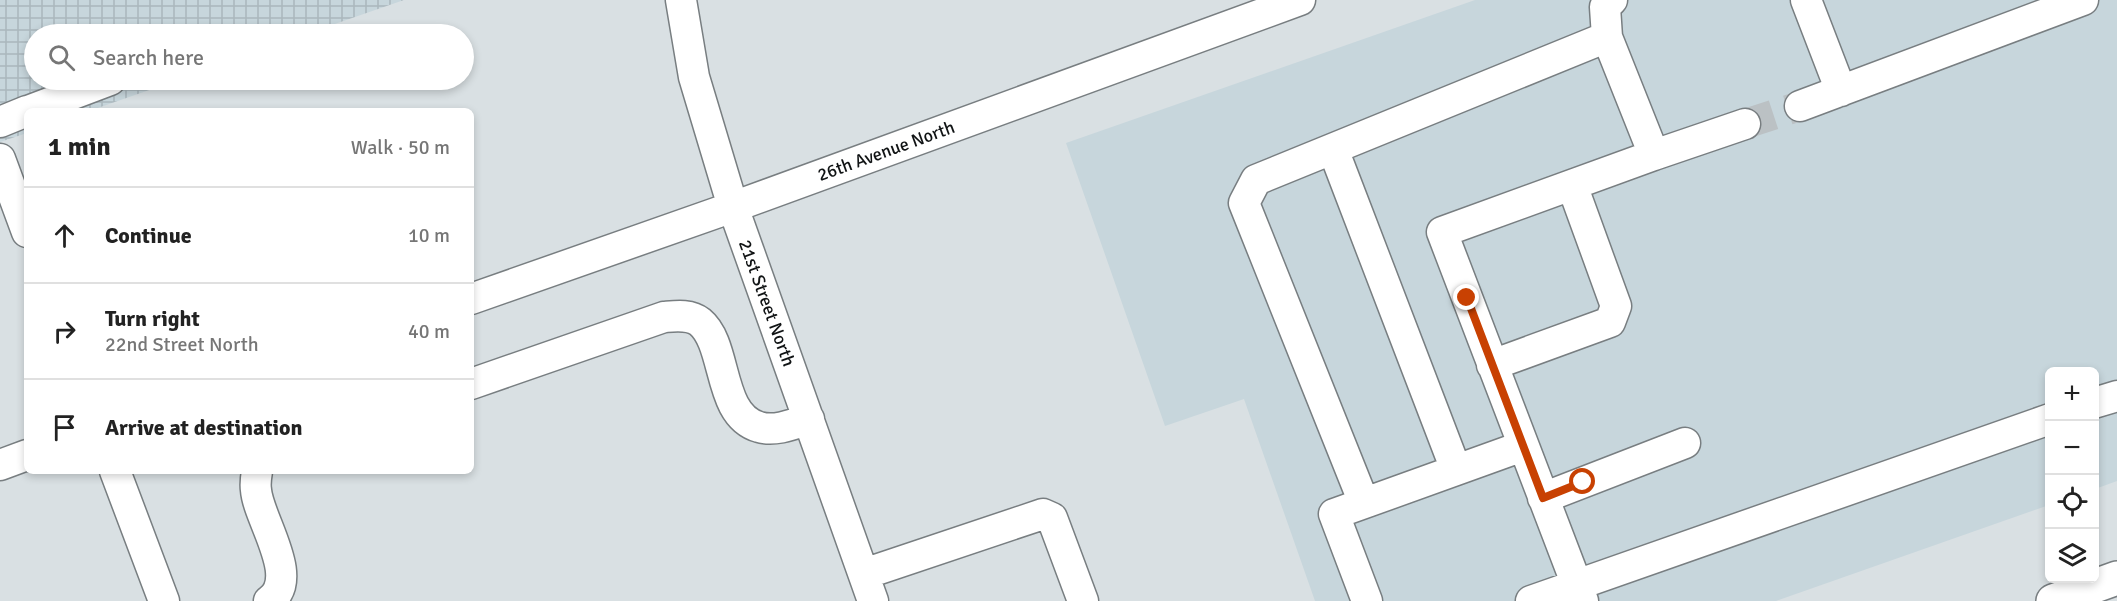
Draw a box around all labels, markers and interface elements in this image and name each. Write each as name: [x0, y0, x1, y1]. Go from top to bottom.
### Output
search box: [24, 24, 474, 90]
icon: search: [45, 41, 78, 74]
text: Search here: [93, 44, 204, 71]
street label: 26th Avenue North: [814, 116, 958, 186]
text: 1 min: [48, 131, 111, 163]
text: Walk · 50 m: [351, 135, 450, 160]
icon: ahead: [48, 219, 81, 252]
text: Continue: [105, 222, 192, 249]
text: 10 m: [408, 223, 450, 248]
street label: 21st Street North: [734, 237, 800, 369]
route end: [1453, 284, 1479, 310]
text: Turn right: [105, 305, 200, 332]
icon: right: [48, 315, 81, 348]
text: 40 m: [408, 319, 450, 344]
text: 22nd Street North: [105, 332, 259, 357]
map controls: [2045, 367, 2099, 583]
button: +: [2045, 367, 2099, 421]
icon: arrive: [48, 411, 81, 444]
text: Arrive at destination: [105, 414, 302, 441]
button: −: [2045, 421, 2099, 475]
route start: [1569, 468, 1595, 494]
button: locate: [2045, 475, 2099, 529]
button: layers: [2045, 529, 2099, 583]

